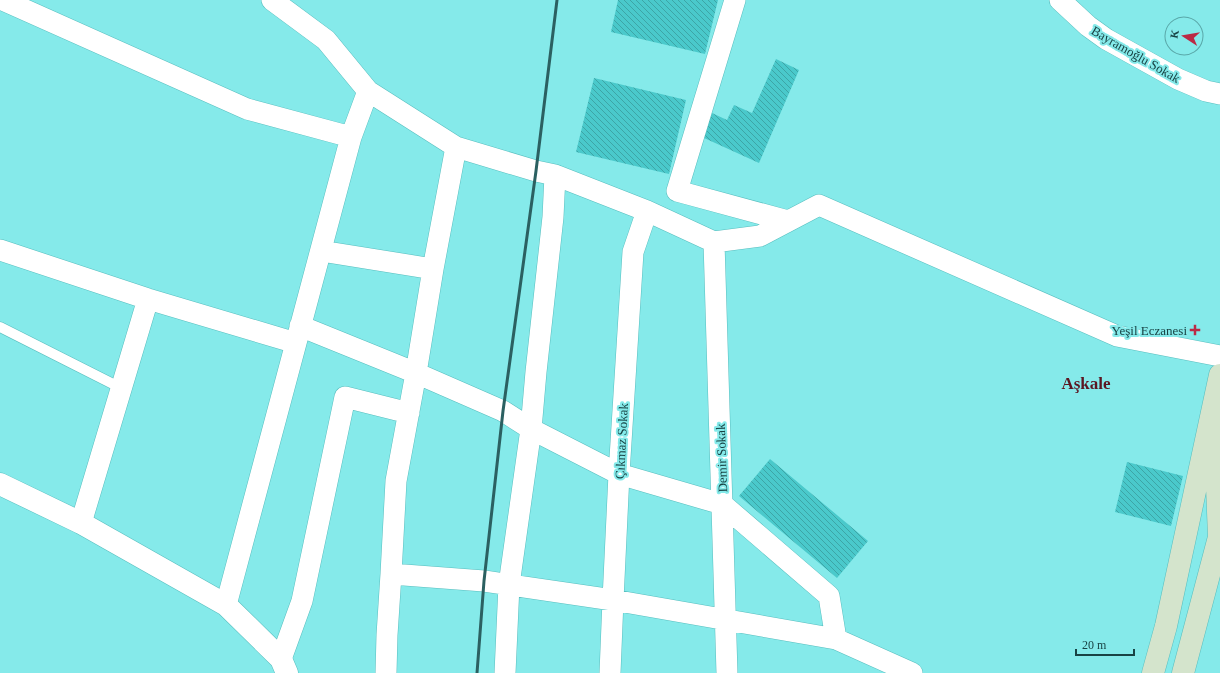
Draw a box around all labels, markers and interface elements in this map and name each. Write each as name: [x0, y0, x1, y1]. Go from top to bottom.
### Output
north arrow: [1164, 16, 1204, 56]
street label: Bayramoğlu Sokak: [1089, 23, 1183, 86]
text: K: [1167, 28, 1181, 39]
place label: Yeşil Eczanesi: [1111, 323, 1187, 338]
marker: Yeşil Eczanesi: [1190, 325, 1200, 335]
district label: Aşkale: [1061, 374, 1111, 393]
street label: Çıkmaz Sokak: [612, 402, 631, 479]
street label: Demir Sokak: [713, 423, 730, 493]
scale bar: [1076, 631, 1134, 657]
text: 20 m: [1082, 638, 1107, 652]

